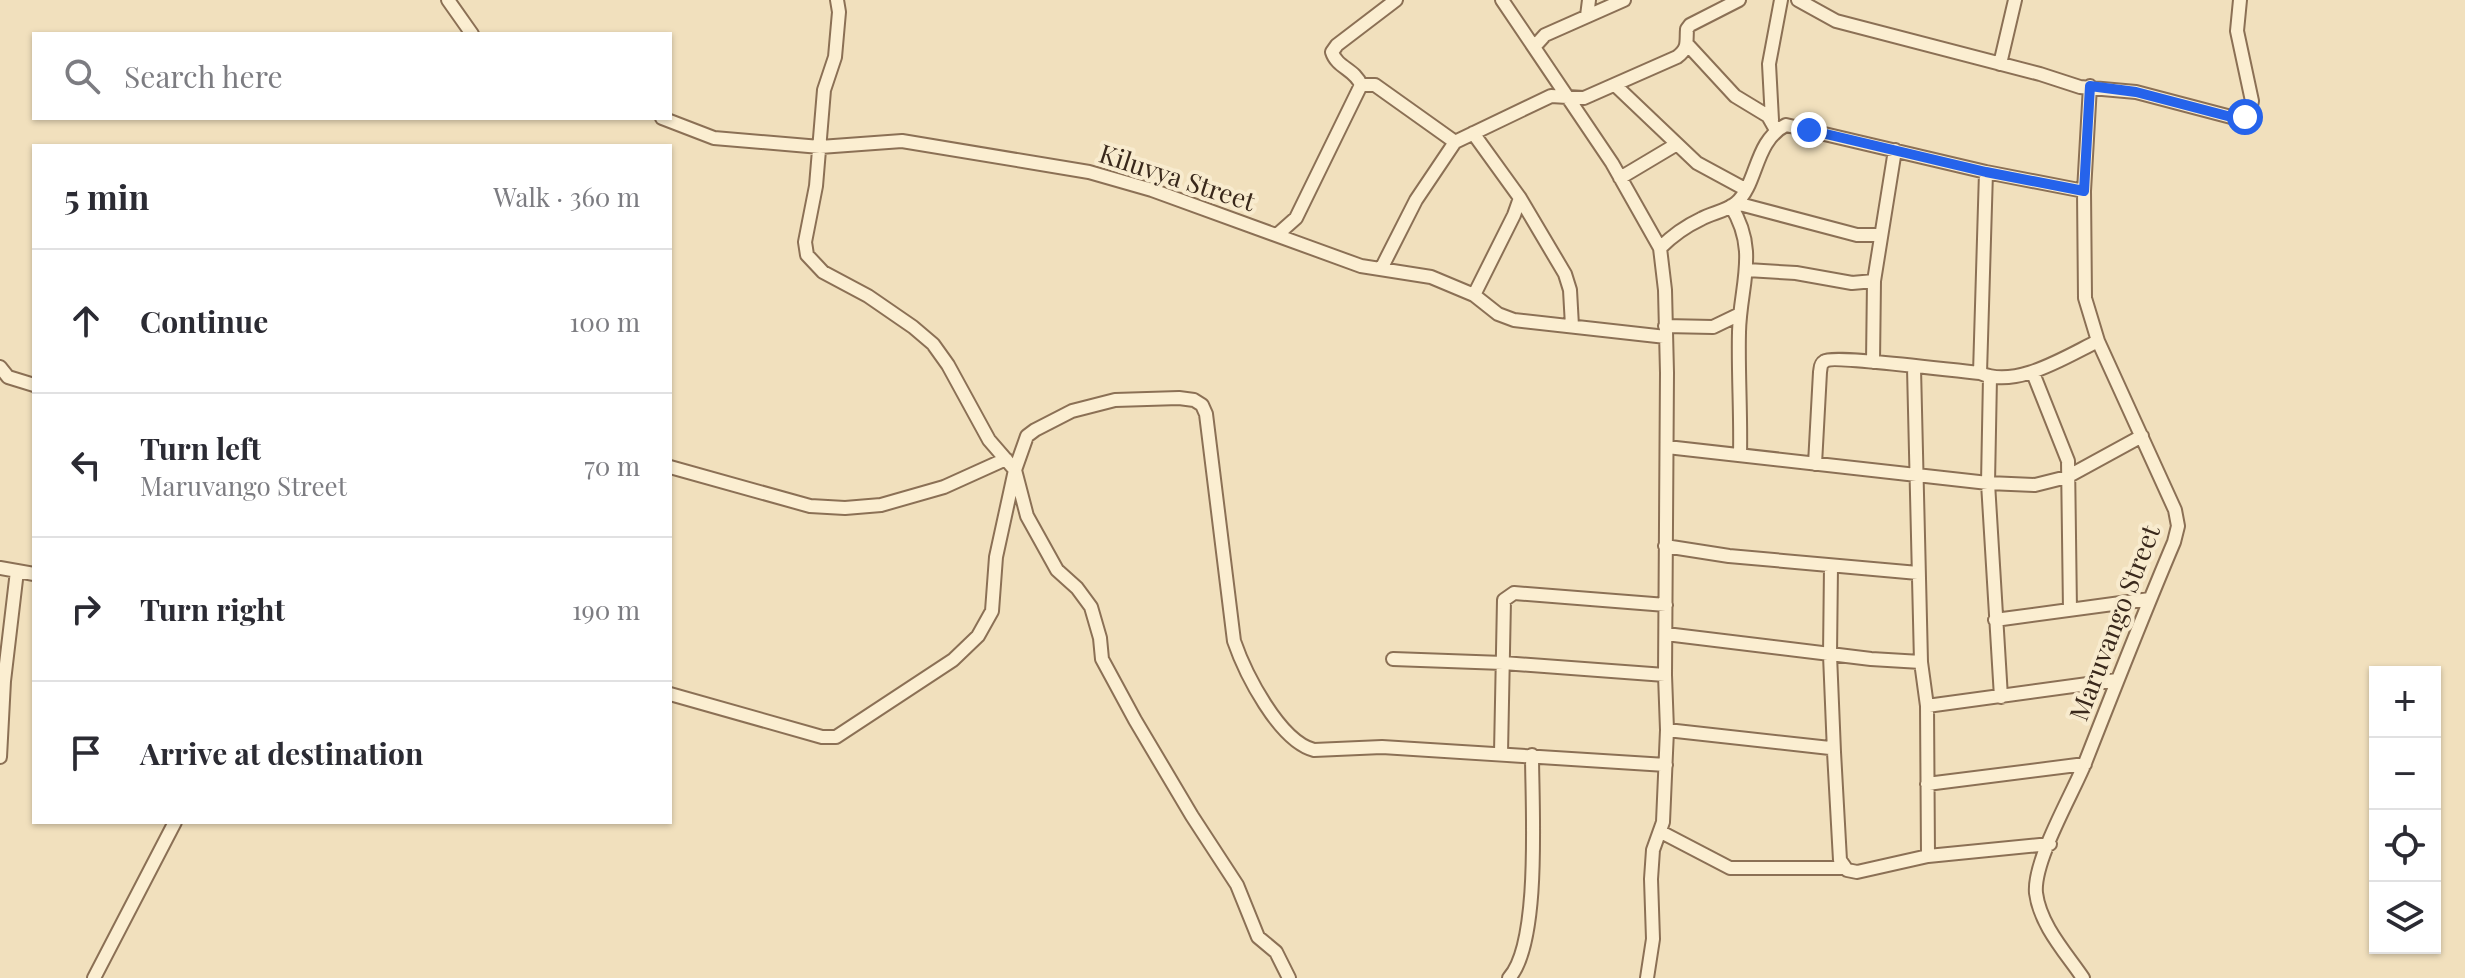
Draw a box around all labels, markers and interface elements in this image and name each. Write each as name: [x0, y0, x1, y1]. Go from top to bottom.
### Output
search box: [32, 32, 672, 120]
icon: search: [60, 54, 104, 98]
text: Search here: [124, 56, 283, 96]
route start: [2227, 99, 2263, 135]
route end: [1791, 112, 1827, 148]
street label: Kiluvya Street: [1095, 135, 1261, 218]
text: 5 min: [64, 173, 149, 219]
text: Walk · 360 m: [493, 179, 640, 214]
icon: ahead: [64, 299, 108, 343]
text: Continue: [140, 301, 268, 341]
text: 100 m: [570, 304, 640, 339]
text: Turn left: [140, 428, 261, 468]
icon: left: [64, 443, 108, 487]
text: 70 m: [584, 448, 640, 483]
text: Maruvango Street: [140, 468, 347, 503]
street label: Maruvango Street: [2060, 519, 2167, 725]
icon: right: [64, 587, 108, 631]
text: Turn right: [140, 589, 285, 629]
text: 190 m: [572, 592, 640, 627]
map controls: [2369, 666, 2441, 954]
button: +: [2369, 666, 2441, 738]
icon: arrive: [64, 731, 108, 775]
text: Arrive at destination: [140, 733, 423, 773]
button: −: [2369, 738, 2441, 810]
button: locate: [2369, 810, 2441, 882]
button: layers: [2369, 882, 2441, 954]

